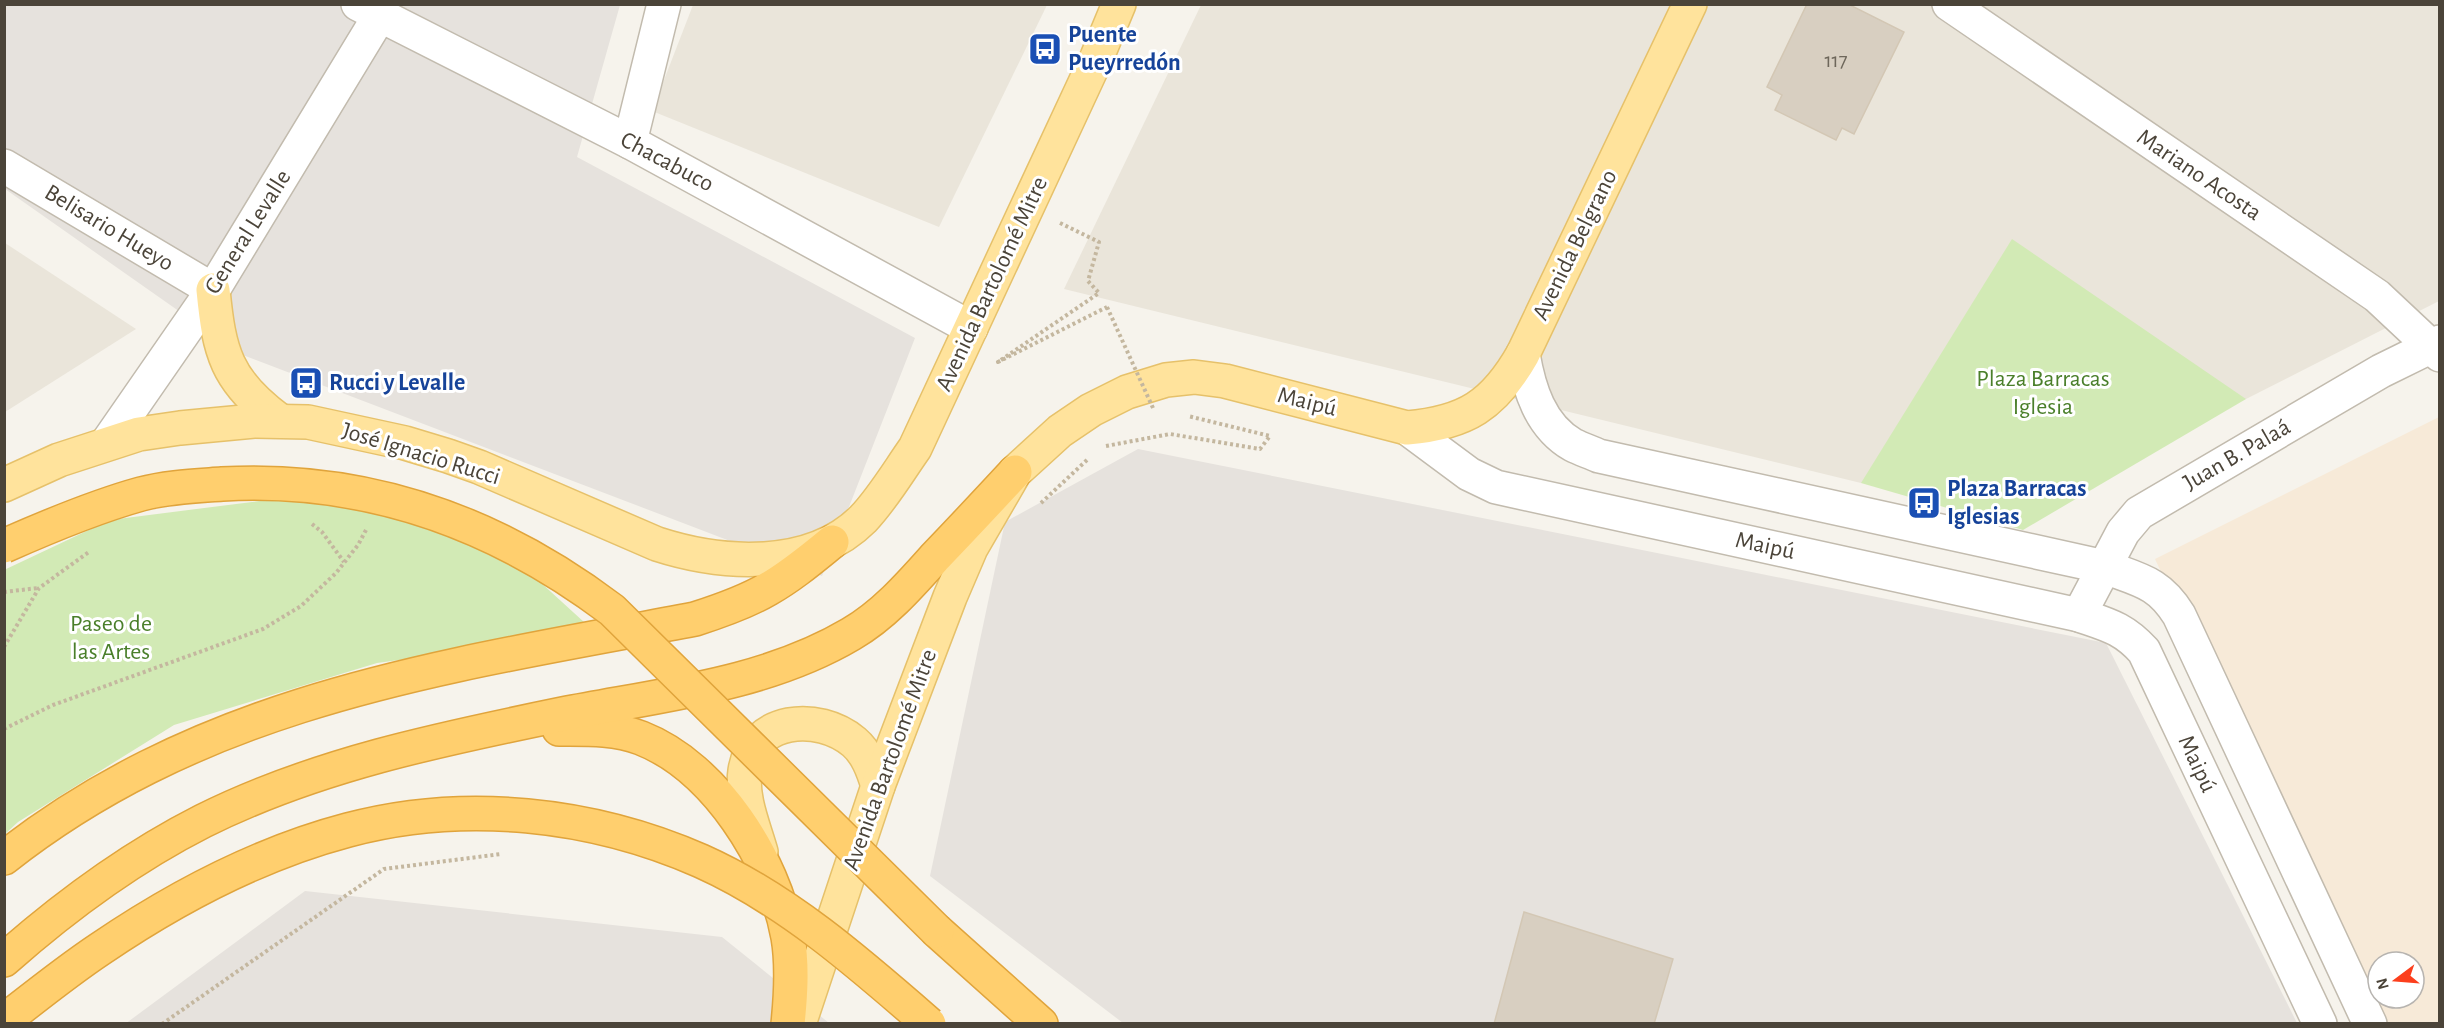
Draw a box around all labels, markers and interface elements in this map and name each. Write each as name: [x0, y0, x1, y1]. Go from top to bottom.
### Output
place label: Puente Pueyrredón: [1068, 23, 1181, 75]
bus stop icon: Puente Pueyrredón: [1027, 31, 1063, 67]
house number: 117: [1824, 50, 1848, 71]
street label: Mariano Acosta: [2133, 125, 2265, 225]
street label: Chacabuco: [616, 128, 718, 196]
street label: General Levalle: [200, 166, 296, 298]
street label: Avenida Belgrano: [1528, 166, 1622, 324]
street label: Avenida Bartolomé Mitre: [932, 173, 1052, 395]
street label: Belisario Hueyo: [40, 180, 178, 276]
bus stop icon: Rucci y Levalle: [288, 365, 324, 401]
park label: Plaza Barracas Iglesia: [1976, 367, 2110, 419]
place label: Rucci y Levalle: [329, 371, 465, 395]
street label: Maipú: [1275, 383, 1339, 421]
street label: Juan B. Palaá: [2179, 415, 2295, 495]
street label: José Ignacio Rucci: [339, 419, 503, 489]
place label: Plaza Barracas Iglesias: [1947, 477, 2087, 529]
bus stop icon: Plaza Barracas Iglesias: [1906, 485, 1942, 521]
street label: Maipú: [1733, 528, 1797, 564]
park label: Paseo de las Artes: [70, 612, 152, 664]
street label: Avenida Bartolomé Mitre: [839, 646, 941, 874]
street label: Maipú: [2173, 732, 2221, 796]
north arrow: [2366, 950, 2426, 1010]
text: N: [2373, 976, 2392, 991]

